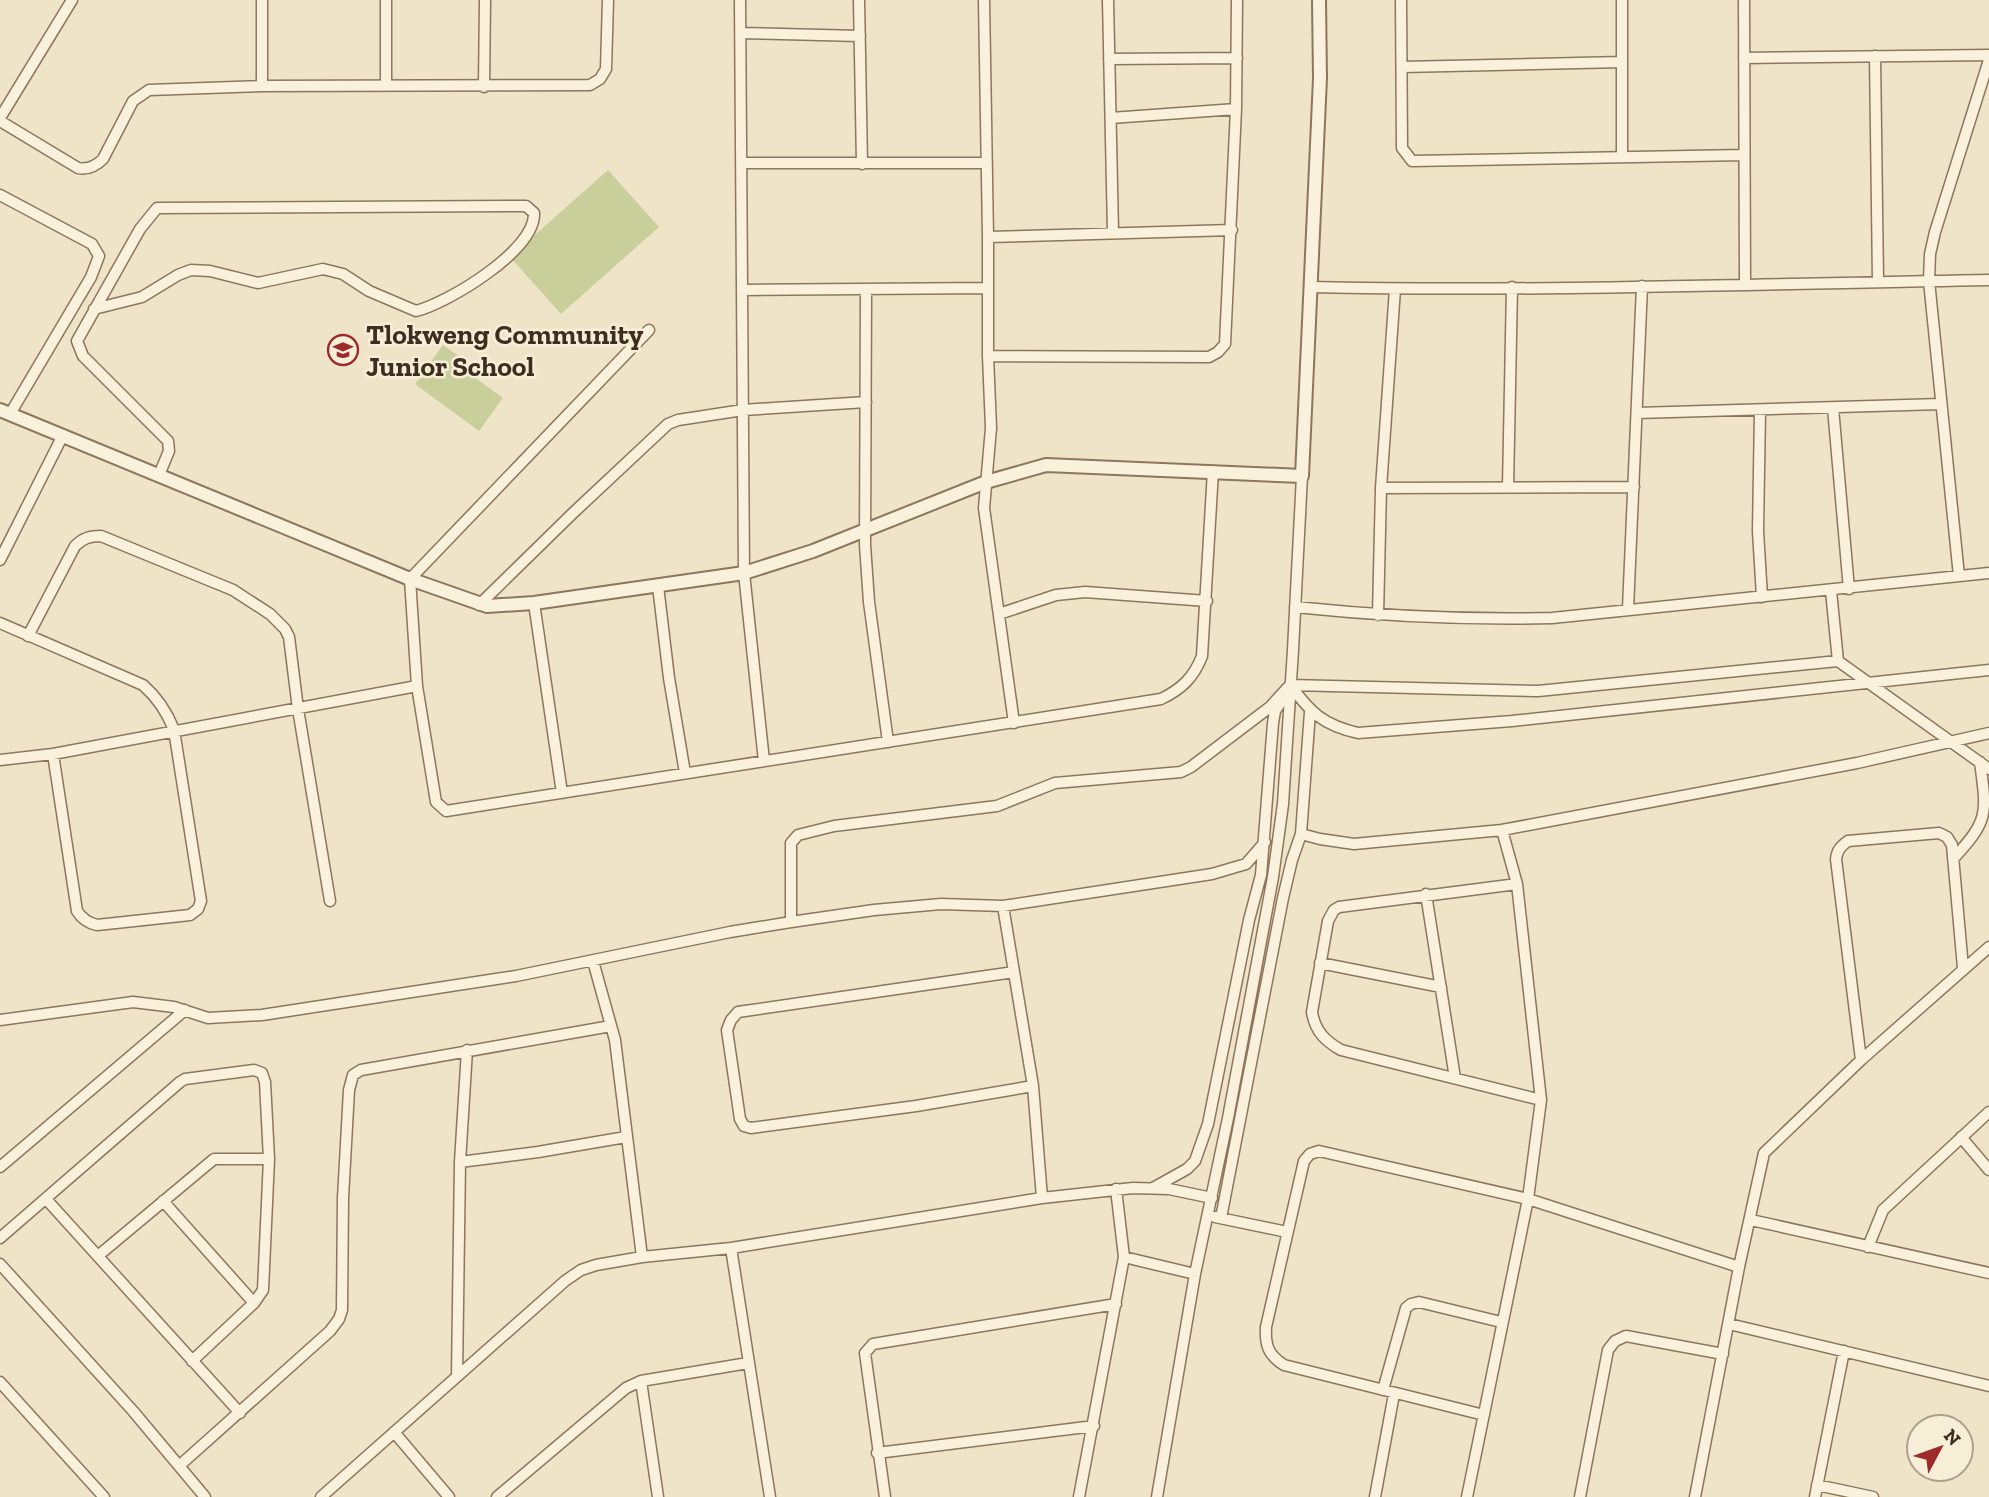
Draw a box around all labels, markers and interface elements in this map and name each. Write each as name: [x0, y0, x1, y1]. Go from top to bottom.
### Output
place label: Tlokweng Community Junior School: [366, 318, 644, 383]
school or university icon: Tlokweng Community Junior School: [326, 333, 360, 367]
north arrow: [1905, 1413, 1975, 1483]
text: N: [1939, 1424, 1966, 1450]

